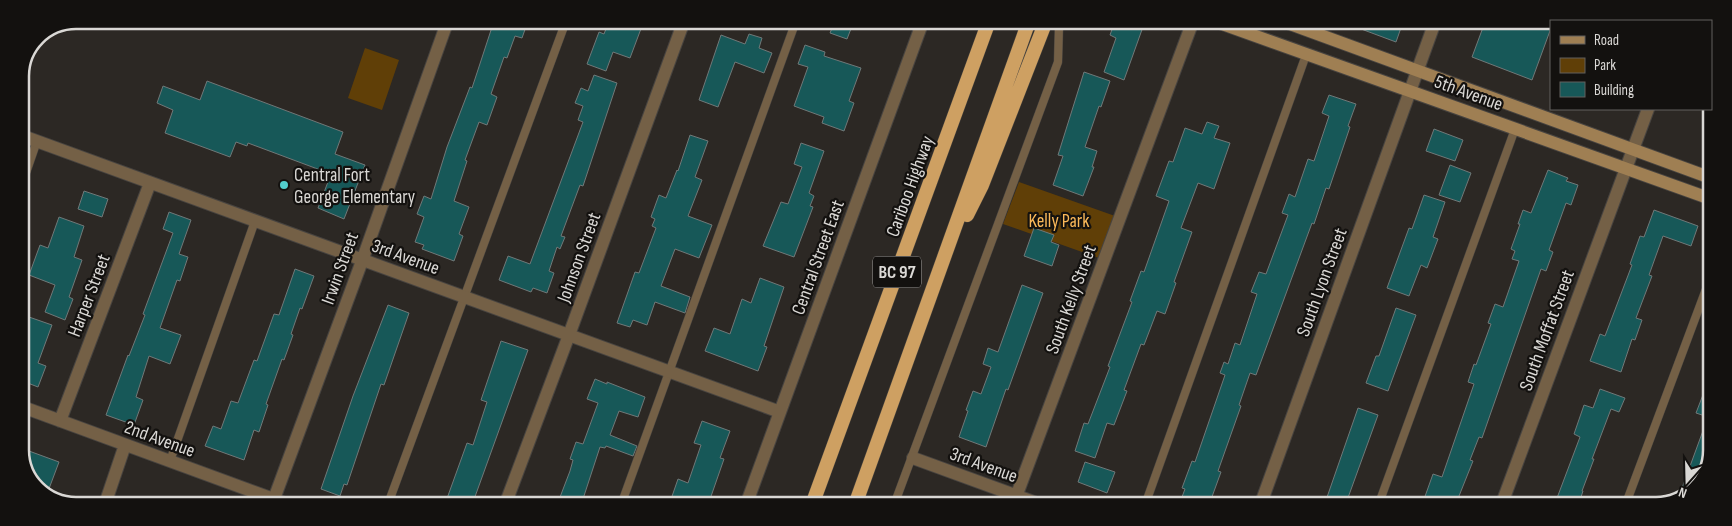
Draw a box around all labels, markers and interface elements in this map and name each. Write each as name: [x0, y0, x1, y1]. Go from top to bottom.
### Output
legend: [1550, 20, 1712, 110]
text: Road: [1594, 31, 1619, 50]
text: Park: [1594, 56, 1616, 75]
street label: 5th Avenue: [1431, 70, 1506, 116]
text: Building: [1594, 81, 1634, 100]
street label: Cariboo Highway: [882, 132, 940, 240]
place label: Central Fort George Elementary: [294, 164, 416, 209]
marker: Central Fort George Elementary: [278, 179, 290, 191]
street label: Central Street East: [787, 197, 850, 318]
street label: Johnson Street: [552, 209, 606, 307]
park label: Kelly Park: [1028, 210, 1090, 233]
street label: South Lyon Street: [1292, 225, 1353, 340]
street label: Irwin Street: [317, 229, 364, 308]
street label: 3rd Avenue: [368, 235, 443, 280]
street label: South Kelly Street: [1041, 242, 1102, 357]
street label: Harper Street: [63, 251, 116, 340]
road number: BC 97: [873, 256, 921, 288]
street label: South Moffat Street: [1515, 267, 1580, 394]
street label: 2nd Avenue: [121, 416, 198, 463]
street label: 3rd Avenue: [946, 443, 1021, 488]
north arrow: [1662, 456, 1712, 506]
text: N: [1676, 483, 1689, 502]

